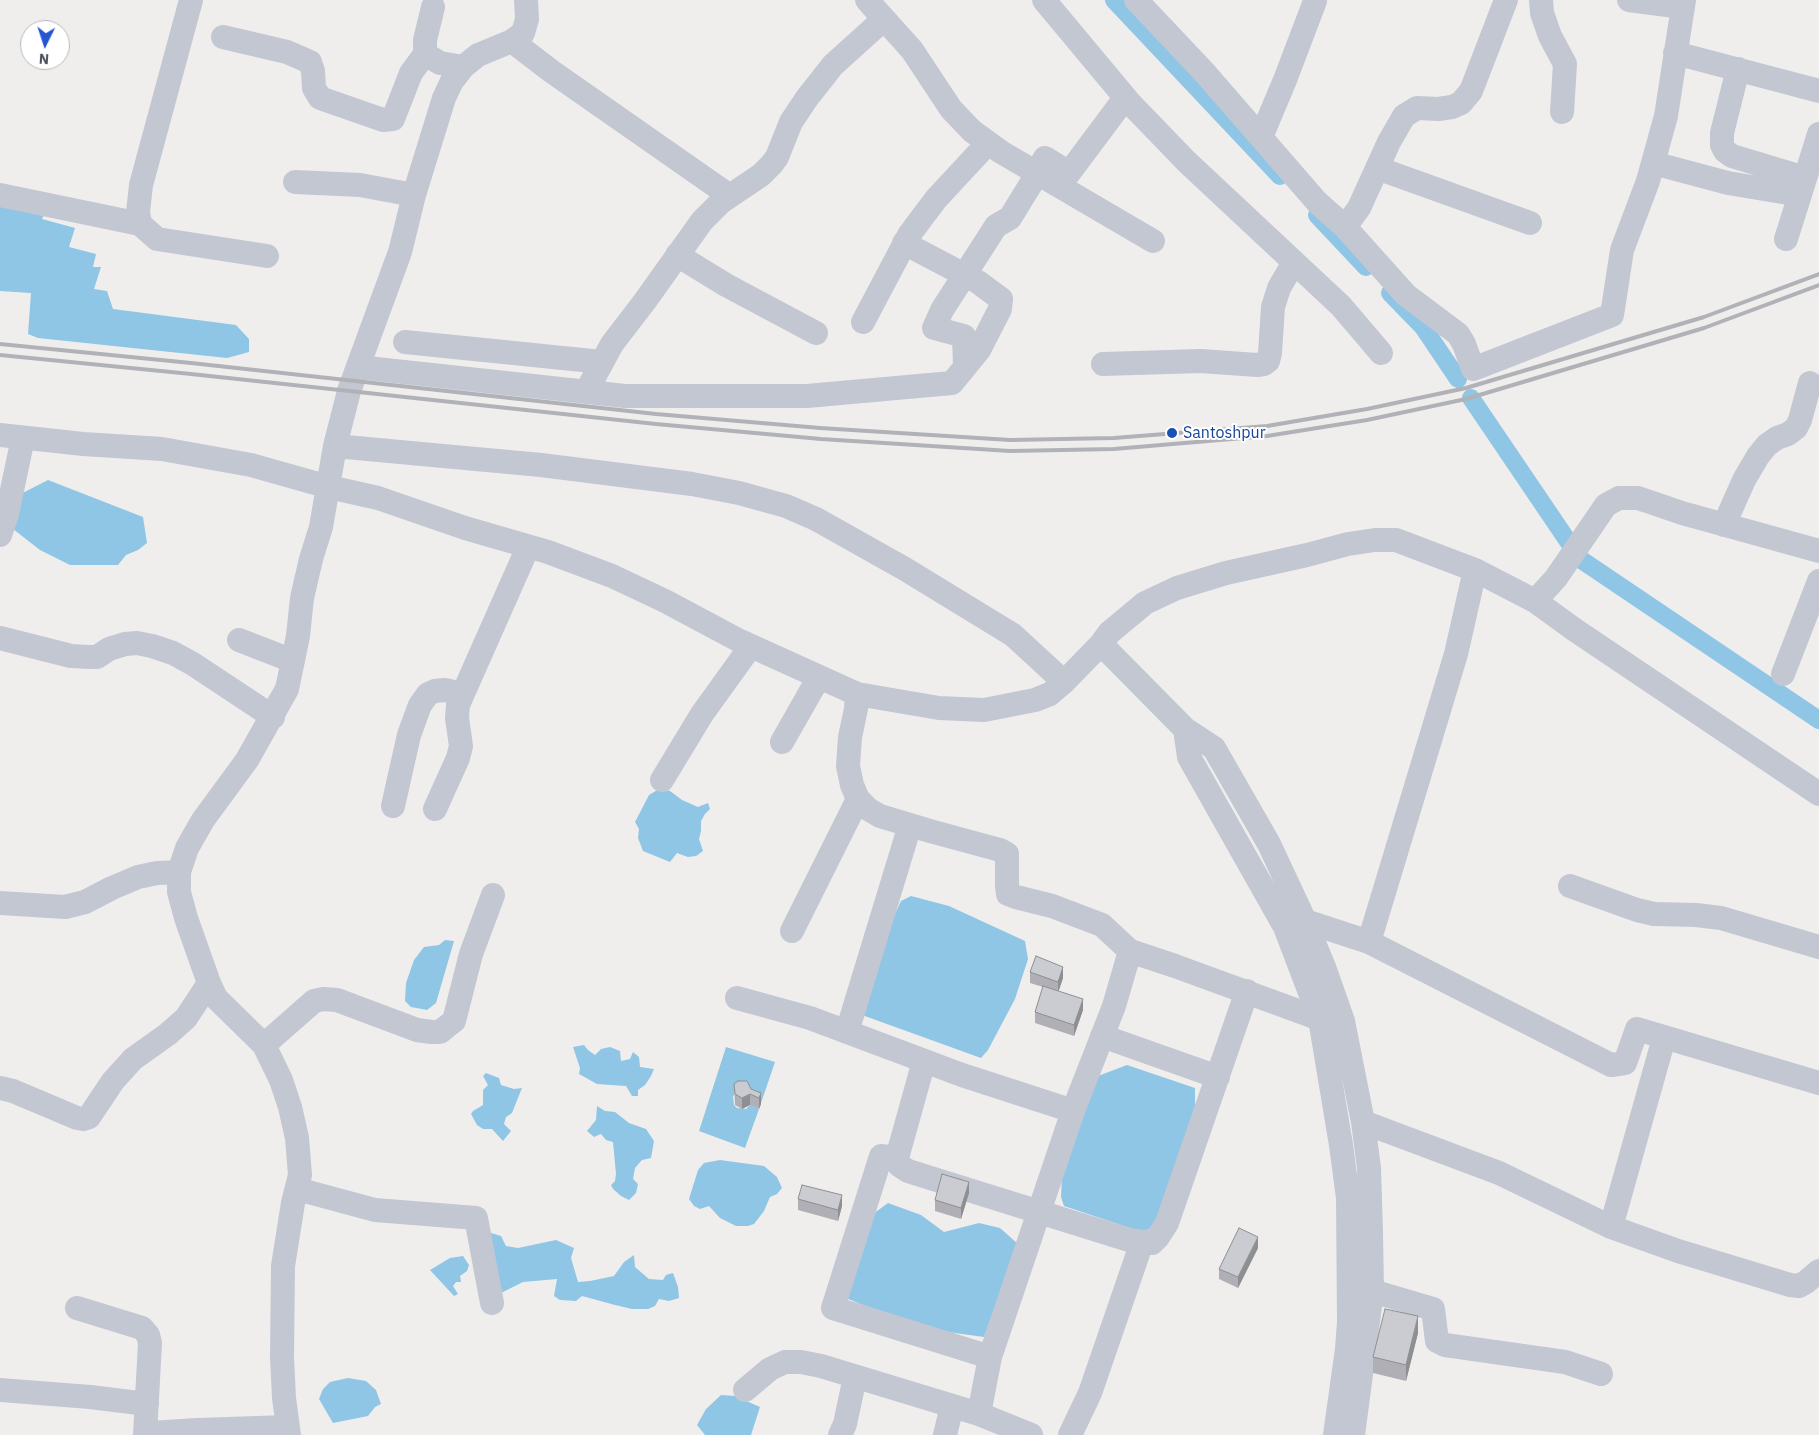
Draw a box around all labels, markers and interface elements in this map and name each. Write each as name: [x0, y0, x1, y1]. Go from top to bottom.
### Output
north arrow: [20, 20, 70, 70]
text: N: [38, 50, 50, 68]
place label: Santoshpur: [1183, 423, 1266, 443]
marker: Santoshpur: [1165, 426, 1179, 440]

